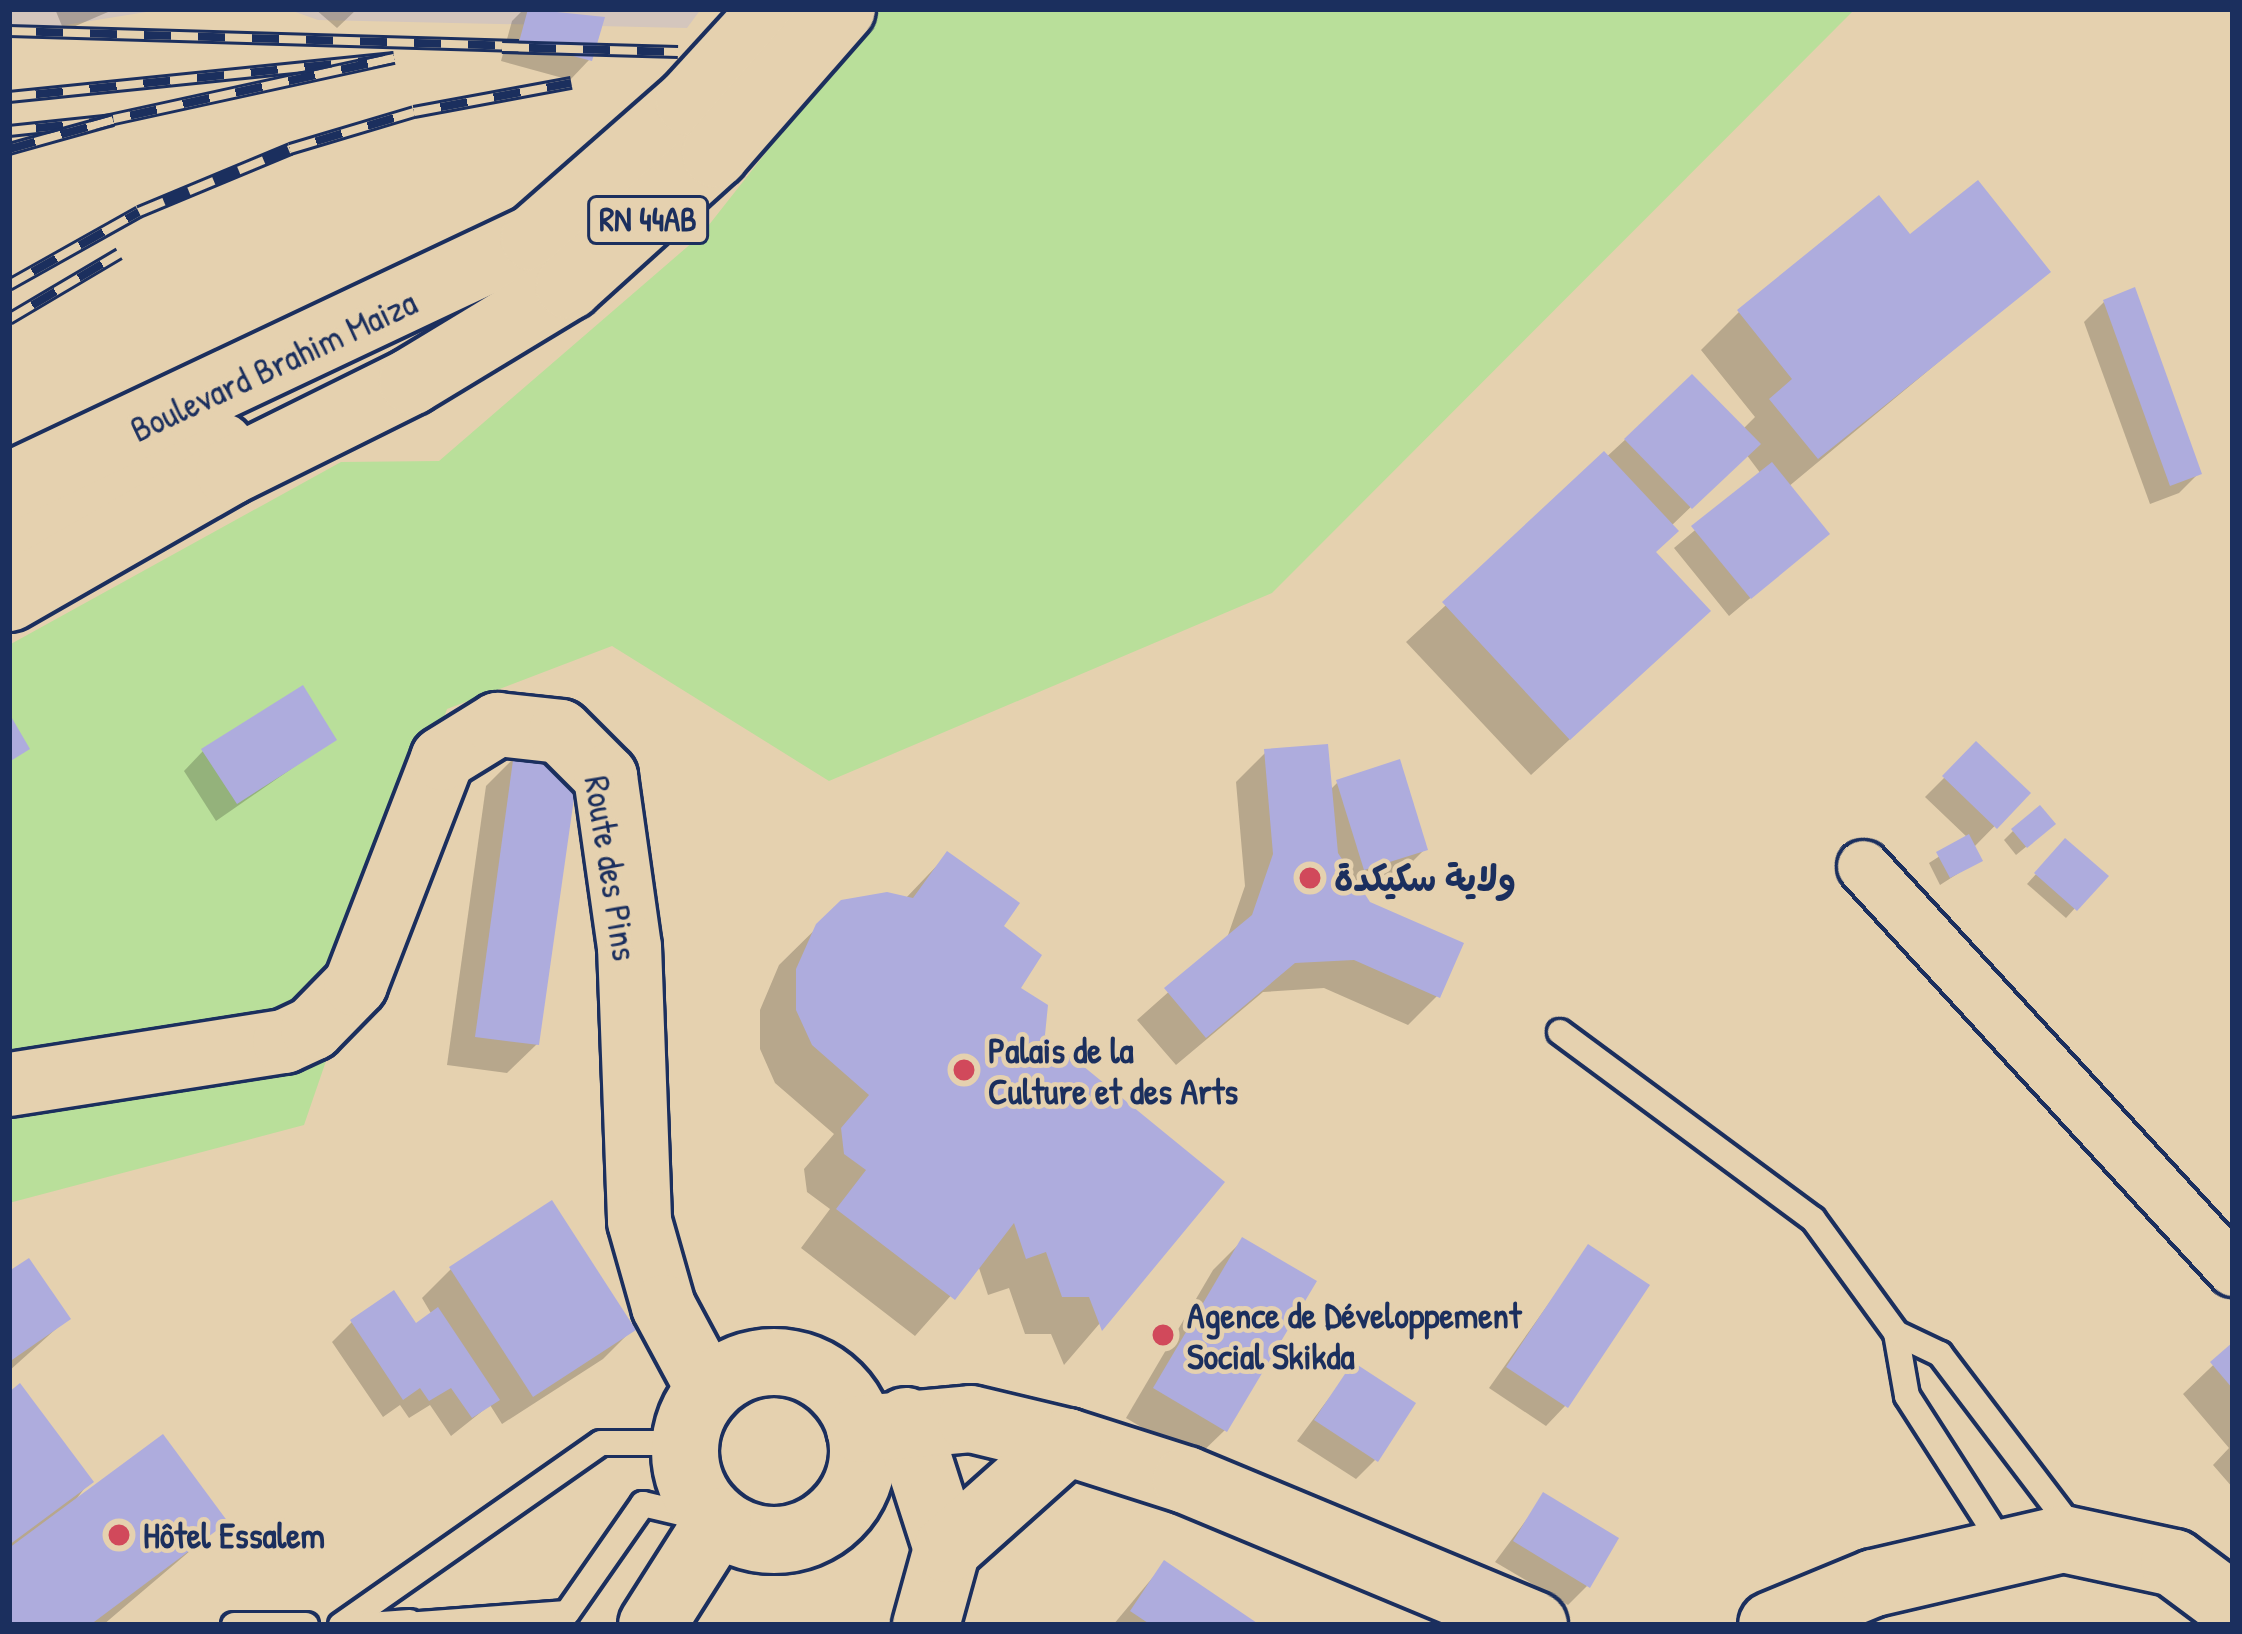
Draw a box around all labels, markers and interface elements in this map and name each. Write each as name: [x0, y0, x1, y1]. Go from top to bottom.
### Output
road number: RN 44AB: [585, 193, 711, 247]
street label: Boulevard Brahim Maiza: [123, 280, 423, 450]
street label: Route des Pins: [576, 773, 648, 963]
place label: ولاية سكيكدة: [1334, 856, 1516, 900]
marker: ولاية سكيكدة: [1297, 865, 1323, 891]
place label: Palais de la Culture et des Arts: [988, 1027, 1238, 1112]
marker: Palais de la Culture et des Arts: [951, 1057, 977, 1083]
place label: Agence de Développement Social Skikda: [1187, 1292, 1521, 1377]
marker: Agence de Développement Social Skikda: [1150, 1322, 1176, 1348]
place label: Hôtel Essalem: [143, 1513, 325, 1557]
marker: Hôtel Essalem: [106, 1522, 132, 1548]

